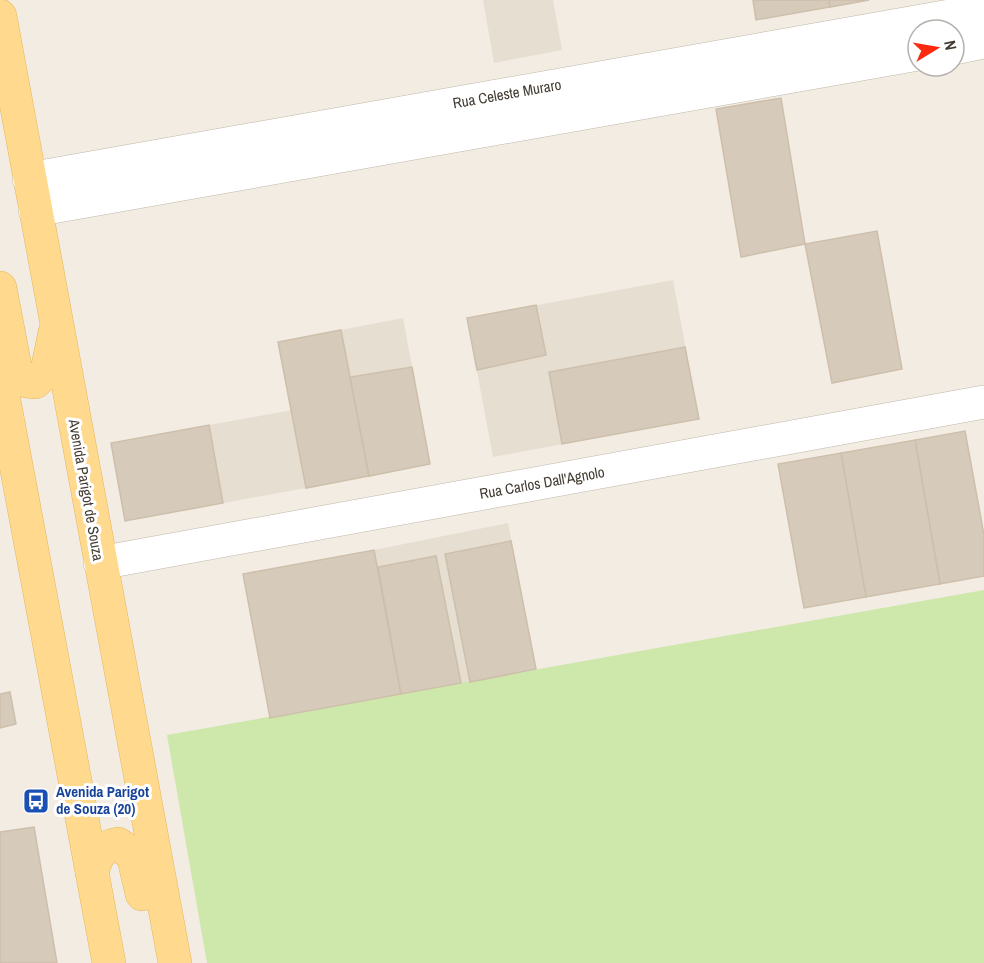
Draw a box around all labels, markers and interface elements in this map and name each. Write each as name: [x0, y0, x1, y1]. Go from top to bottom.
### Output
north arrow: [906, 18, 966, 78]
text: N: [939, 38, 962, 52]
street label: Rua Celeste Muraro: [451, 74, 563, 113]
street label: Avenida Parigot de Souza: [64, 416, 109, 563]
street label: Rua Carlos Dall'Agnolo: [478, 461, 606, 504]
place label: Avenida Parigot de Souza (20): [56, 781, 149, 819]
bus stop icon: Avenida Parigot de Souza (20): [21, 786, 51, 816]

